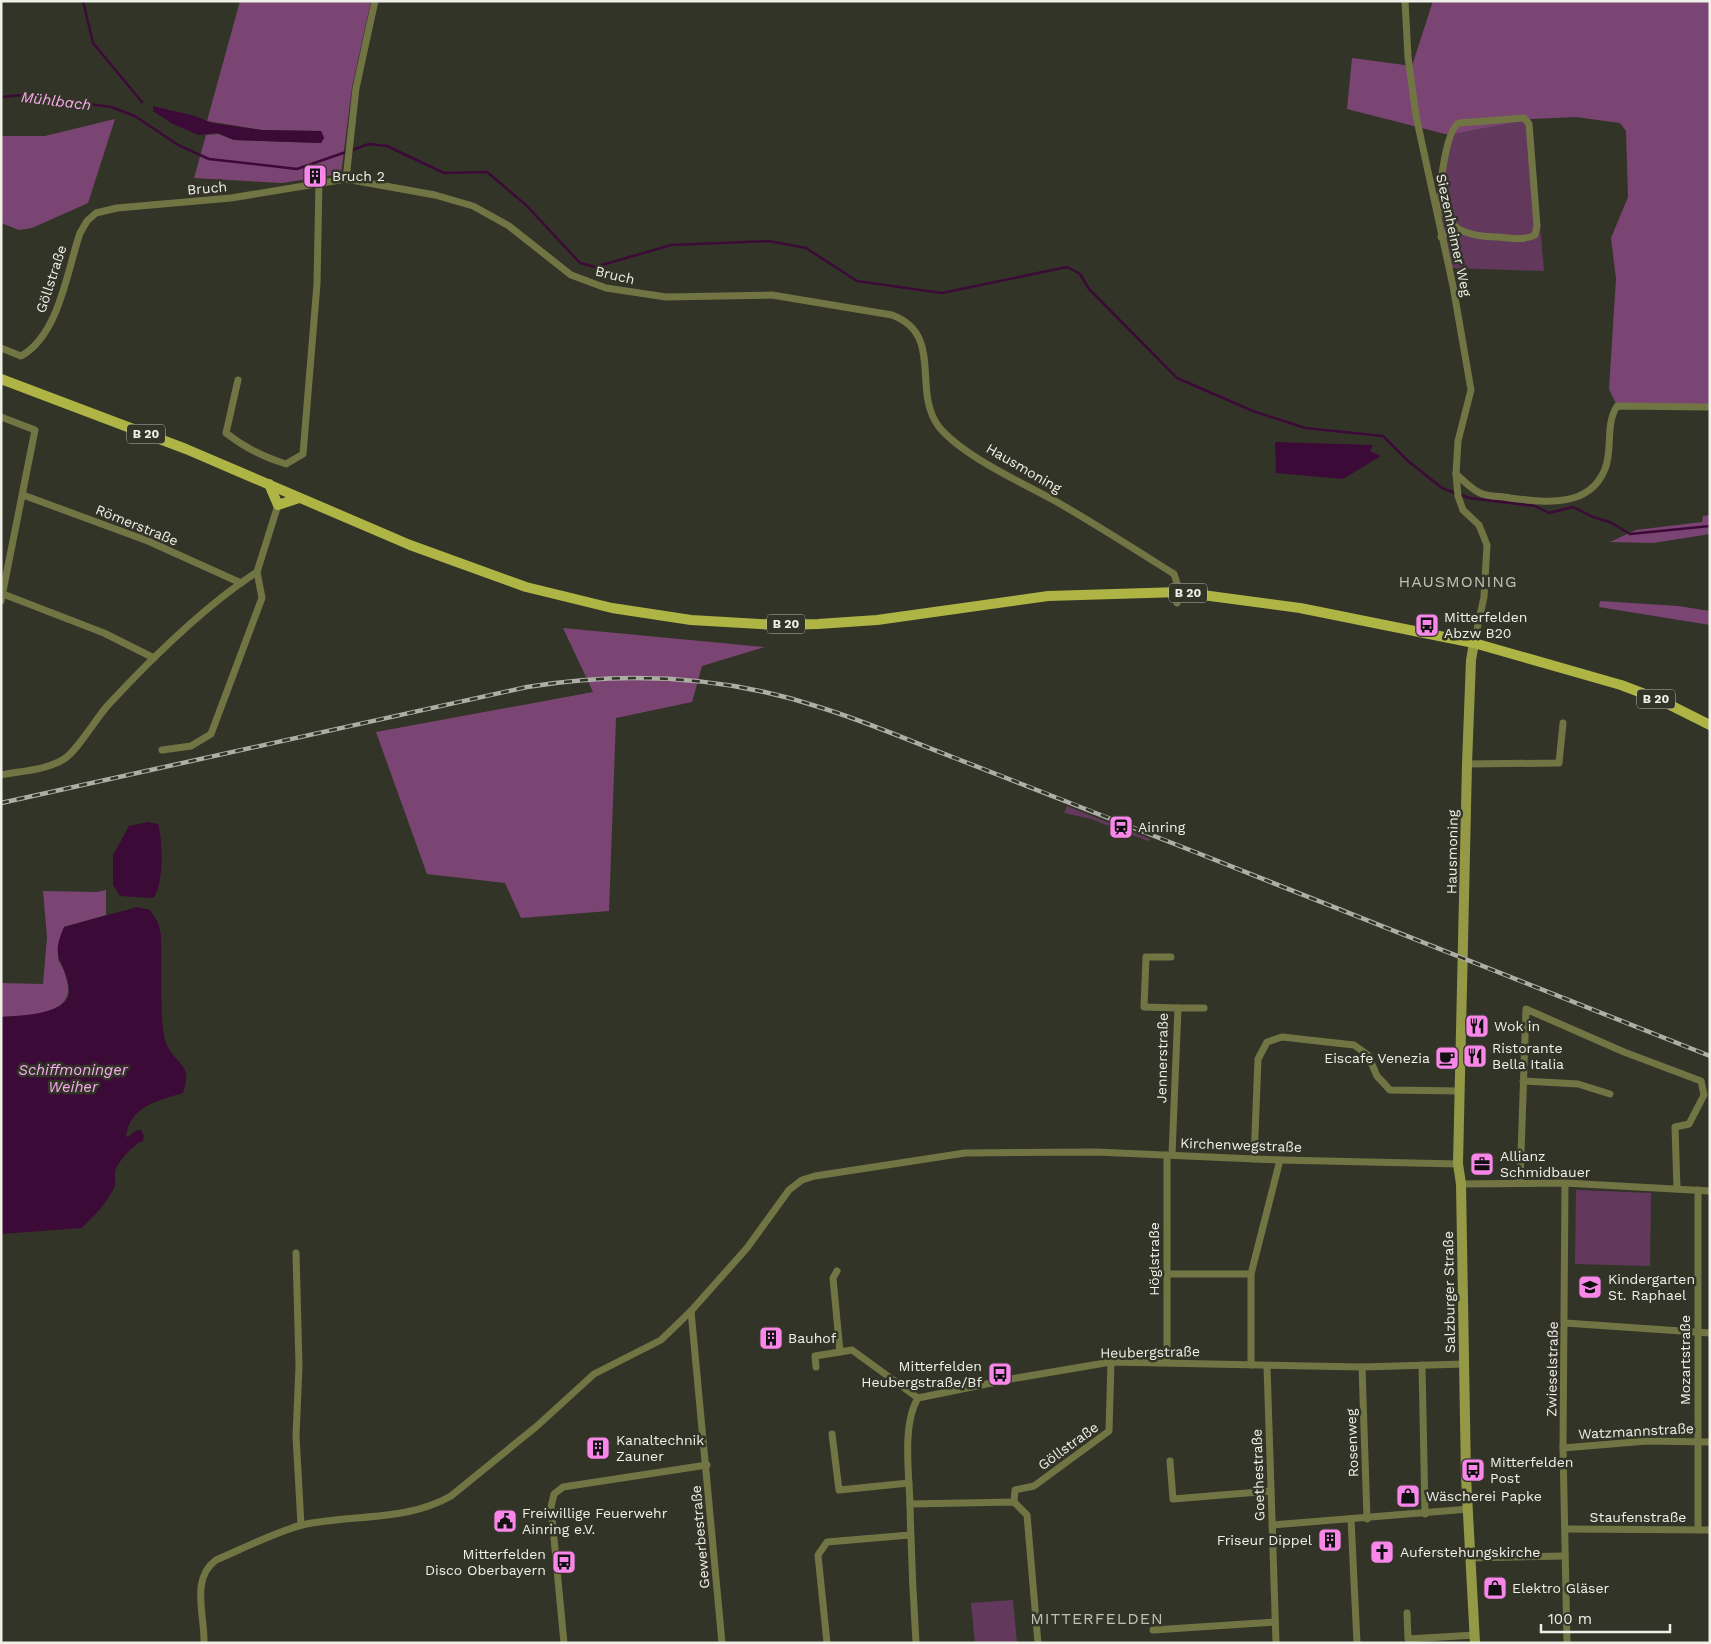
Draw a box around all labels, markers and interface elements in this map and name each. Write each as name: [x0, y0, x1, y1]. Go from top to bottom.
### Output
water label: Mühlbach: [20, 88, 92, 114]
building icon: Bruch 2: [302, 163, 328, 189]
place label: Bruch 2: [332, 168, 385, 184]
street label: Siezenheimer Weg: [1433, 172, 1475, 298]
street label: Bruch: [186, 178, 228, 198]
street label: Göllstraße: [32, 243, 70, 315]
street label: Bruch: [594, 263, 636, 287]
road number: B 20: [127, 424, 165, 444]
street label: Hausmoning: [983, 440, 1065, 496]
street label: Römerstraße: [93, 501, 181, 549]
district label: HAUSMONING: [1399, 572, 1517, 591]
road number: B 20: [1169, 584, 1207, 602]
place label: Mitterfelden Abzw B20: [1444, 609, 1528, 641]
bus stop icon: Mitterfelden Abzw B20: [1414, 612, 1440, 638]
road number: B 20: [767, 614, 805, 634]
road number: B 20: [1637, 690, 1675, 709]
street label: Hausmoning: [1443, 809, 1461, 894]
station icon: Ainring: [1108, 814, 1134, 840]
place label: Ainring: [1138, 819, 1186, 835]
street label: Jennerstraße: [1153, 1013, 1171, 1103]
restaurant icon: Wok in: [1464, 1013, 1490, 1039]
place label: Wok in: [1494, 1018, 1540, 1034]
place label: Ristorante Bella Italia: [1492, 1040, 1564, 1072]
restaurant icon: Ristorante Bella Italia: [1462, 1043, 1488, 1069]
cafe icon: Eiscafe Venezia: [1434, 1045, 1460, 1071]
place label: Eiscafe Venezia: [1324, 1050, 1430, 1066]
water label: Schiffmoninger Weiher: [18, 1061, 129, 1096]
street label: Kirchenwegstraße: [1180, 1135, 1302, 1155]
place label: Allianz Schmidbauer: [1500, 1148, 1591, 1180]
office icon: Allianz Schmidbauer: [1469, 1151, 1495, 1177]
street label: Höglstraße: [1146, 1222, 1162, 1296]
street label: Salzburger Straße: [1440, 1231, 1458, 1353]
place label: Kindergarten St. Raphael: [1608, 1271, 1695, 1303]
school or university icon: Kindergarten St. Raphael: [1577, 1274, 1603, 1300]
street label: Mozartstraße: [1677, 1315, 1693, 1405]
street label: Zwieselstraße: [1543, 1321, 1561, 1417]
building icon: Bauhof: [758, 1325, 784, 1351]
place label: Bauhof: [788, 1330, 837, 1346]
street label: Heubergstraße: [1100, 1343, 1200, 1361]
place label: Mitterfelden Heubergstraße/Bf: [861, 1358, 982, 1390]
bus stop icon: Mitterfelden Heubergstraße/Bf: [987, 1361, 1013, 1387]
street label: Rosenweg: [1343, 1408, 1361, 1478]
street label: Göllstraße: [1035, 1419, 1101, 1473]
street label: Watzmannstraße: [1578, 1420, 1694, 1442]
street label: Goethestraße: [1248, 1429, 1268, 1521]
place label: Kanaltechnik Zauner: [616, 1432, 704, 1464]
building icon: Kanaltechnik Zauner: [585, 1435, 611, 1461]
place label: Mitterfelden Post: [1490, 1454, 1574, 1486]
bus stop icon: Mitterfelden Post: [1460, 1457, 1486, 1483]
shop icon: Wäscherei Papke: [1395, 1483, 1421, 1509]
street label: Gewerbestraße: [688, 1485, 712, 1589]
place label: Wäscherei Papke: [1426, 1488, 1542, 1504]
place label: Freiwillige Feuerwehr Ainring e.V.: [522, 1505, 668, 1537]
public building icon: Freiwillige Feuerwehr Ainring e.V.: [492, 1508, 518, 1534]
street label: Staufenstraße: [1590, 1509, 1686, 1525]
building icon: Friseur Dippel: [1317, 1527, 1343, 1553]
place label: Friseur Dippel: [1217, 1532, 1313, 1548]
church icon: Auferstehungskirche: [1369, 1539, 1395, 1565]
place label: Auferstehungskirche: [1400, 1544, 1540, 1560]
place label: Mitterfelden Disco Oberbayern: [425, 1546, 546, 1578]
bus stop icon: Mitterfelden Disco Oberbayern: [551, 1549, 577, 1575]
shop icon: Elektro Gläser: [1482, 1575, 1508, 1601]
place label: Elektro Gläser: [1512, 1580, 1610, 1596]
scale bar: [1541, 1602, 1670, 1634]
district label: MITTERFELDEN: [1030, 1609, 1164, 1628]
text: 100 m: [1548, 1610, 1592, 1628]

